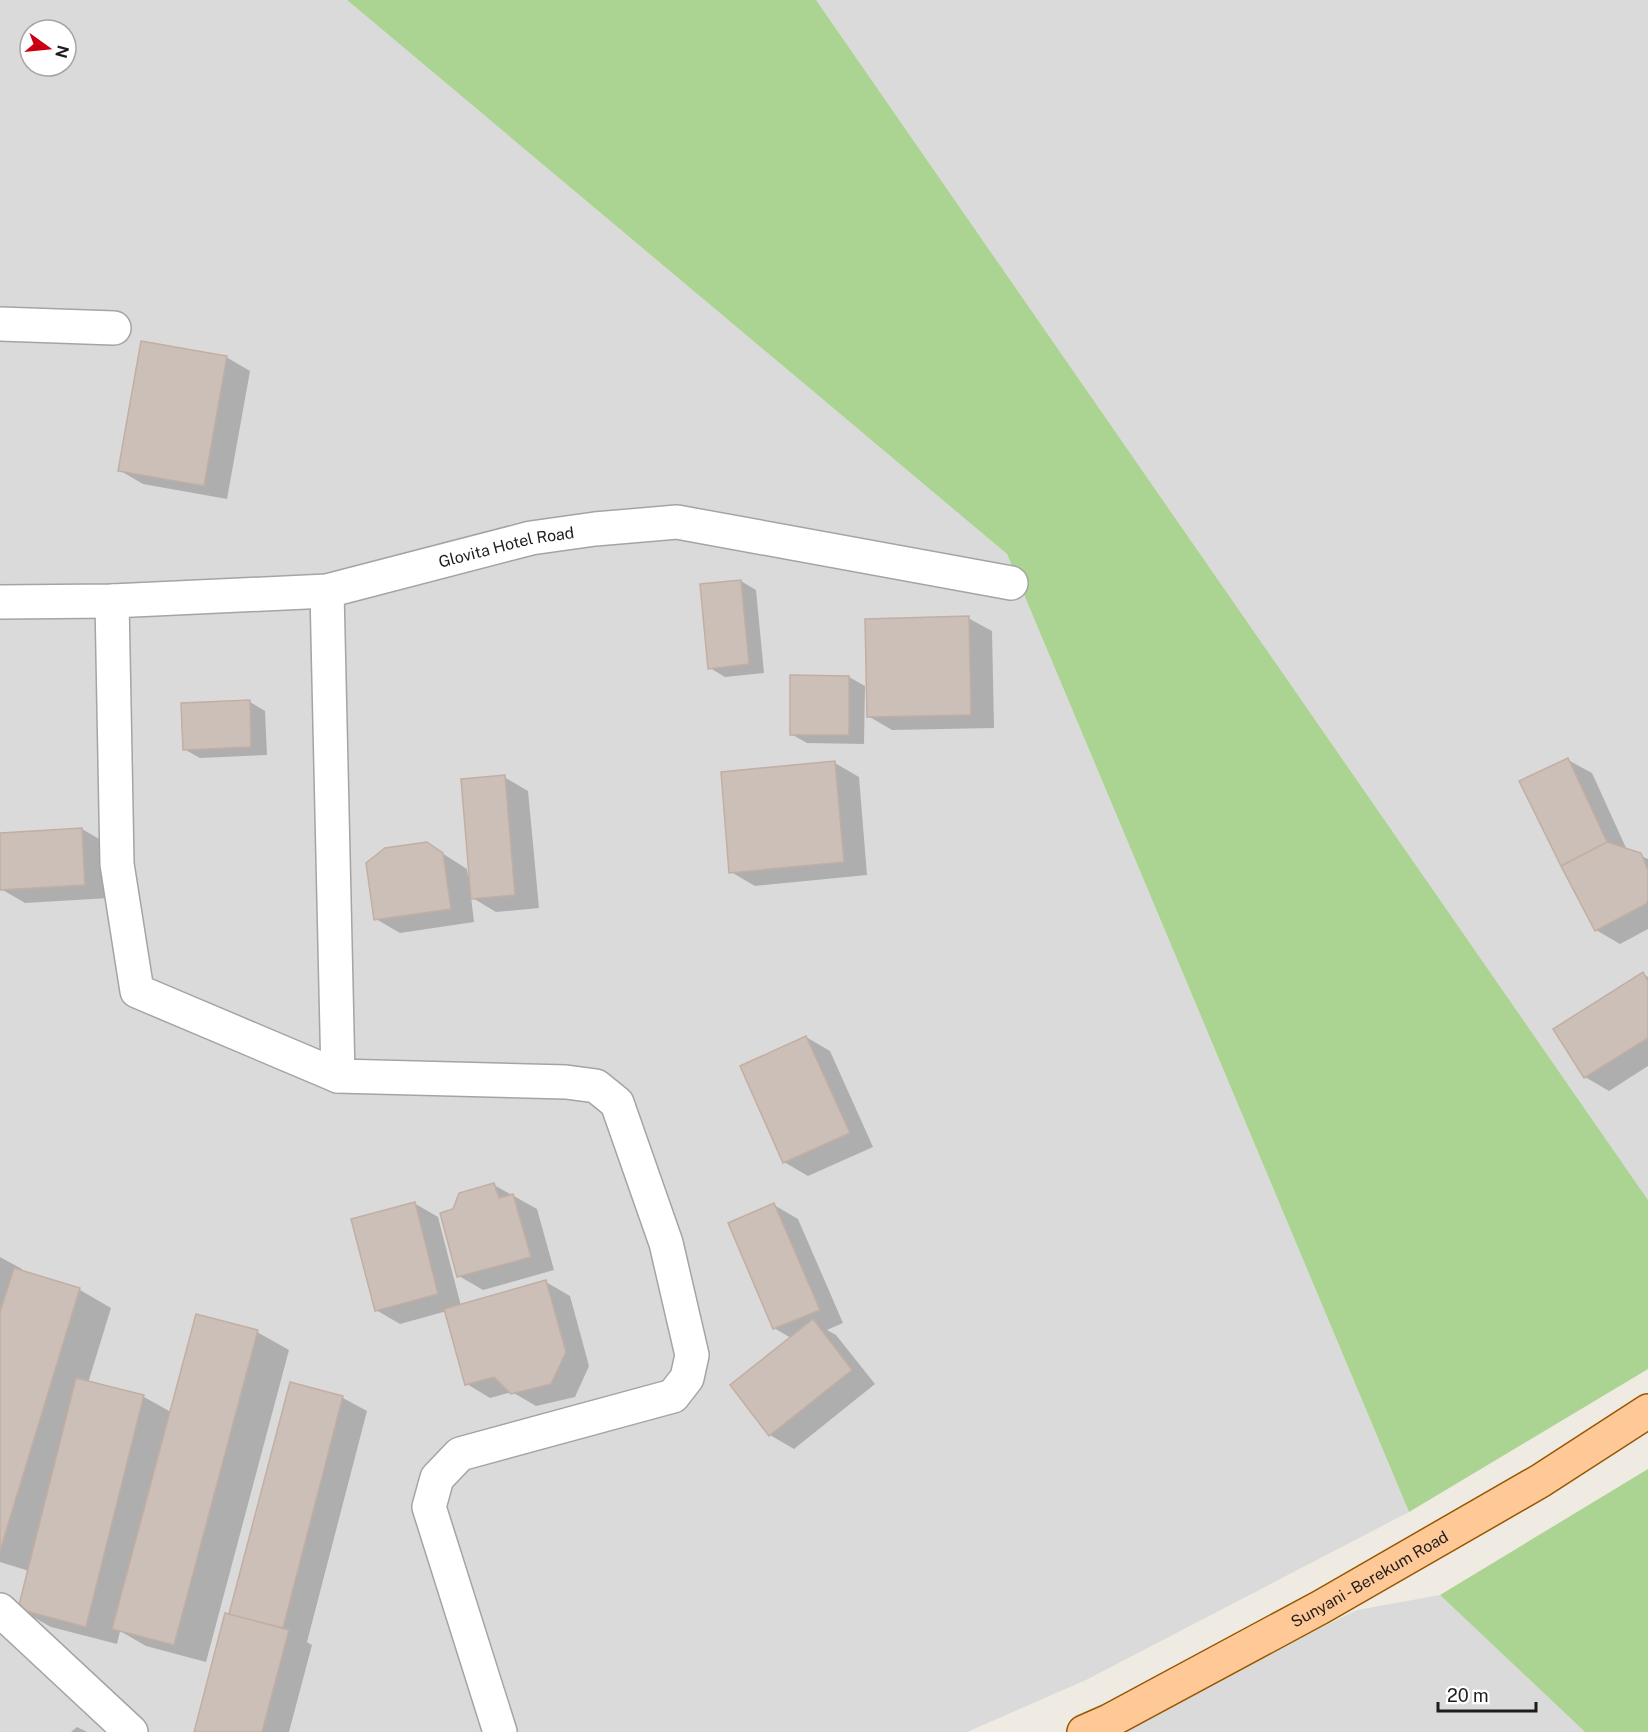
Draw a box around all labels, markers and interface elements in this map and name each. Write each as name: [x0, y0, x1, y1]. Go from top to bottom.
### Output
north arrow: [18, 18, 78, 78]
text: N: [51, 43, 73, 60]
street label: Glovita Hotel Road: [436, 523, 575, 571]
street label: Sunyani - Berekum Road: [1287, 1526, 1451, 1631]
scale bar: [1438, 1675, 1536, 1713]
text: 20 m: [1447, 1685, 1489, 1706]

